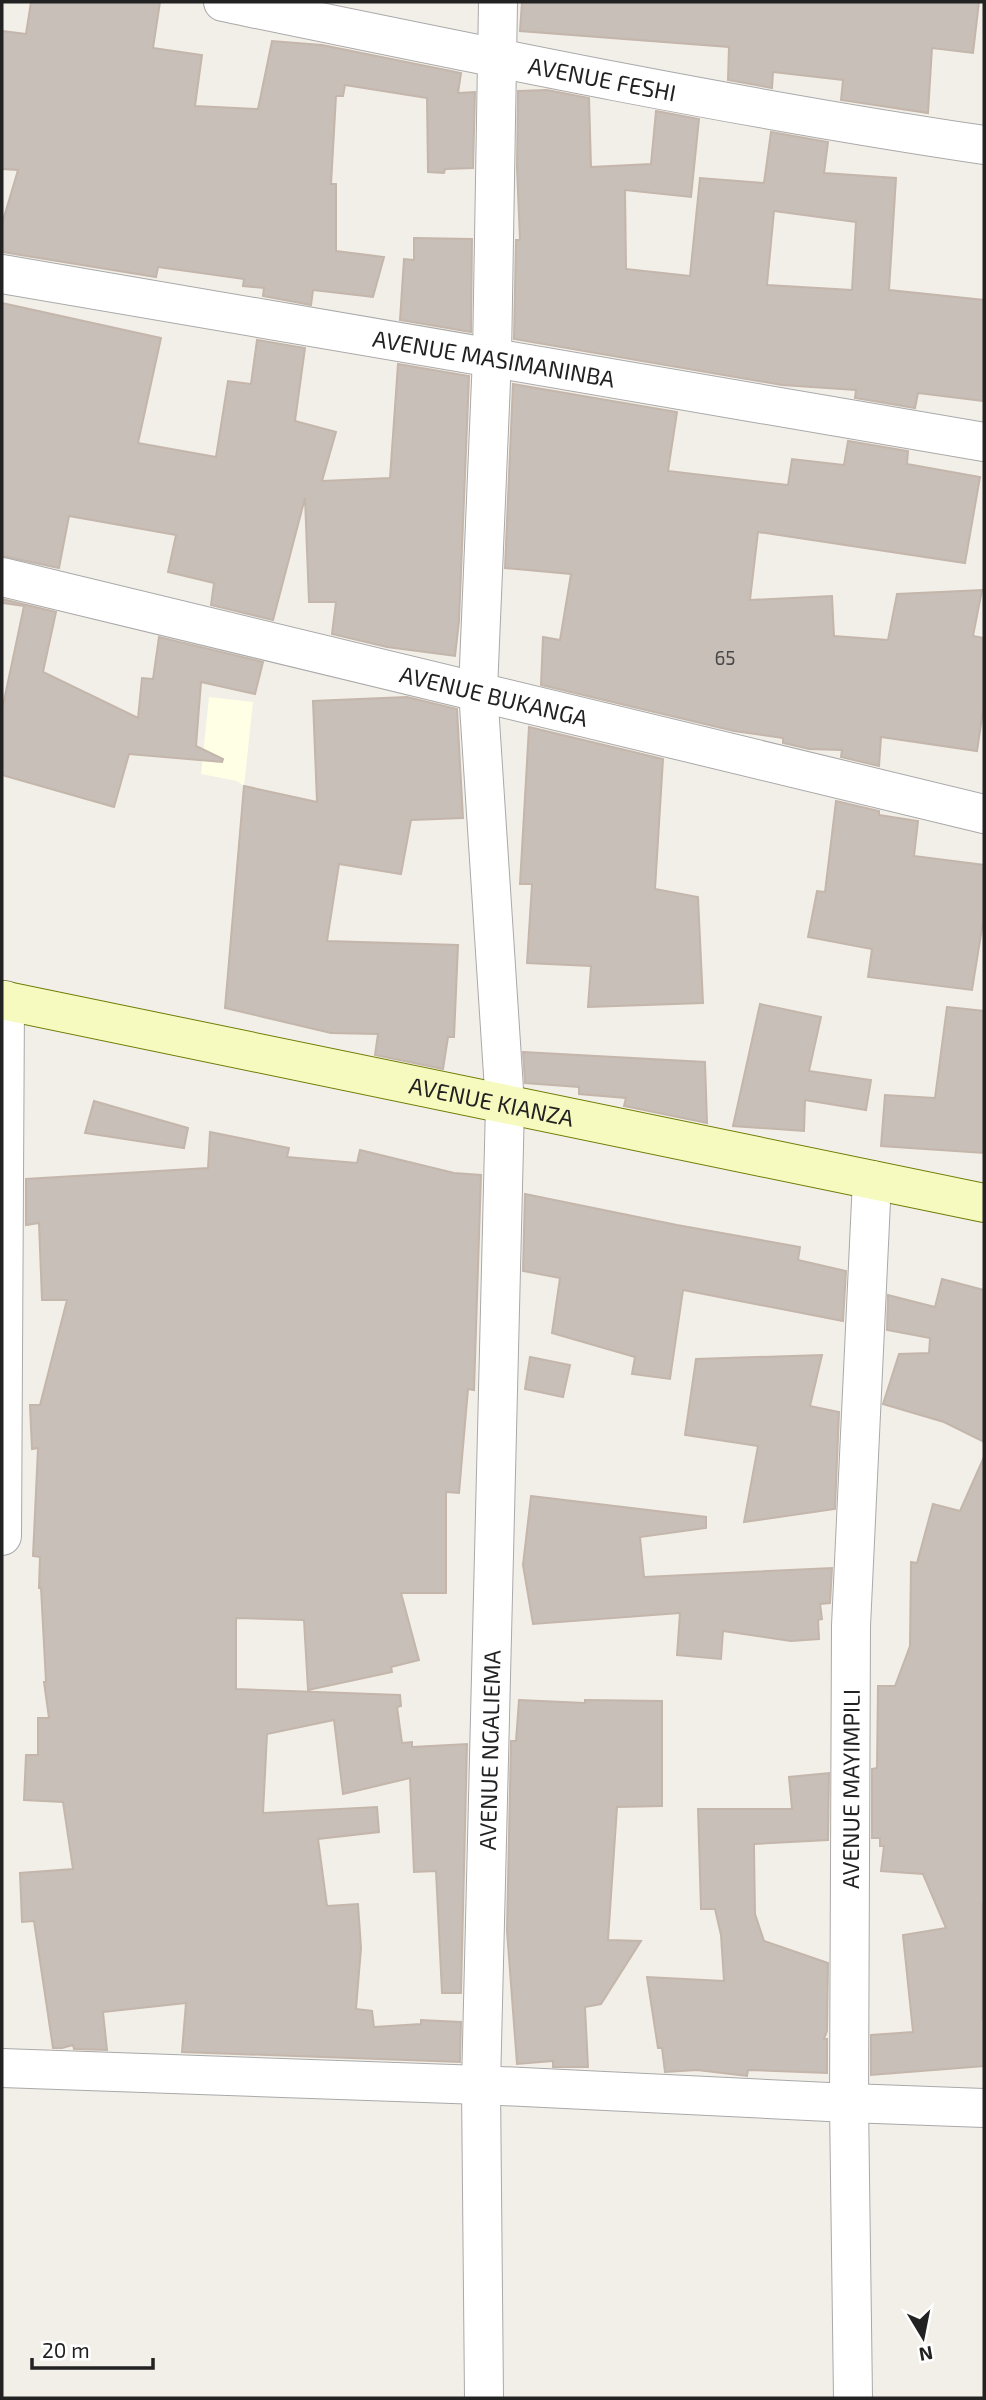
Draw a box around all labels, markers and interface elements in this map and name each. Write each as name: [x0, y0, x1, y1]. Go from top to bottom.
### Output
street label: AVENUE FESHI: [526, 51, 678, 106]
street label: AVENUE MASIMANINBA: [371, 324, 618, 393]
house number: 65: [714, 646, 736, 669]
street label: AVENUE BUKANGA: [397, 659, 591, 732]
street label: AVENUE KIANZA: [407, 1071, 577, 1132]
street label: AVENUE NGALIEMA: [473, 1649, 506, 1851]
street label: AVENUE MAYIMPILI: [836, 1689, 865, 1889]
north arrow: [888, 2302, 958, 2372]
scale bar: [32, 2326, 152, 2370]
text: 20 m: [42, 2337, 90, 2362]
text: N: [917, 2342, 935, 2367]

